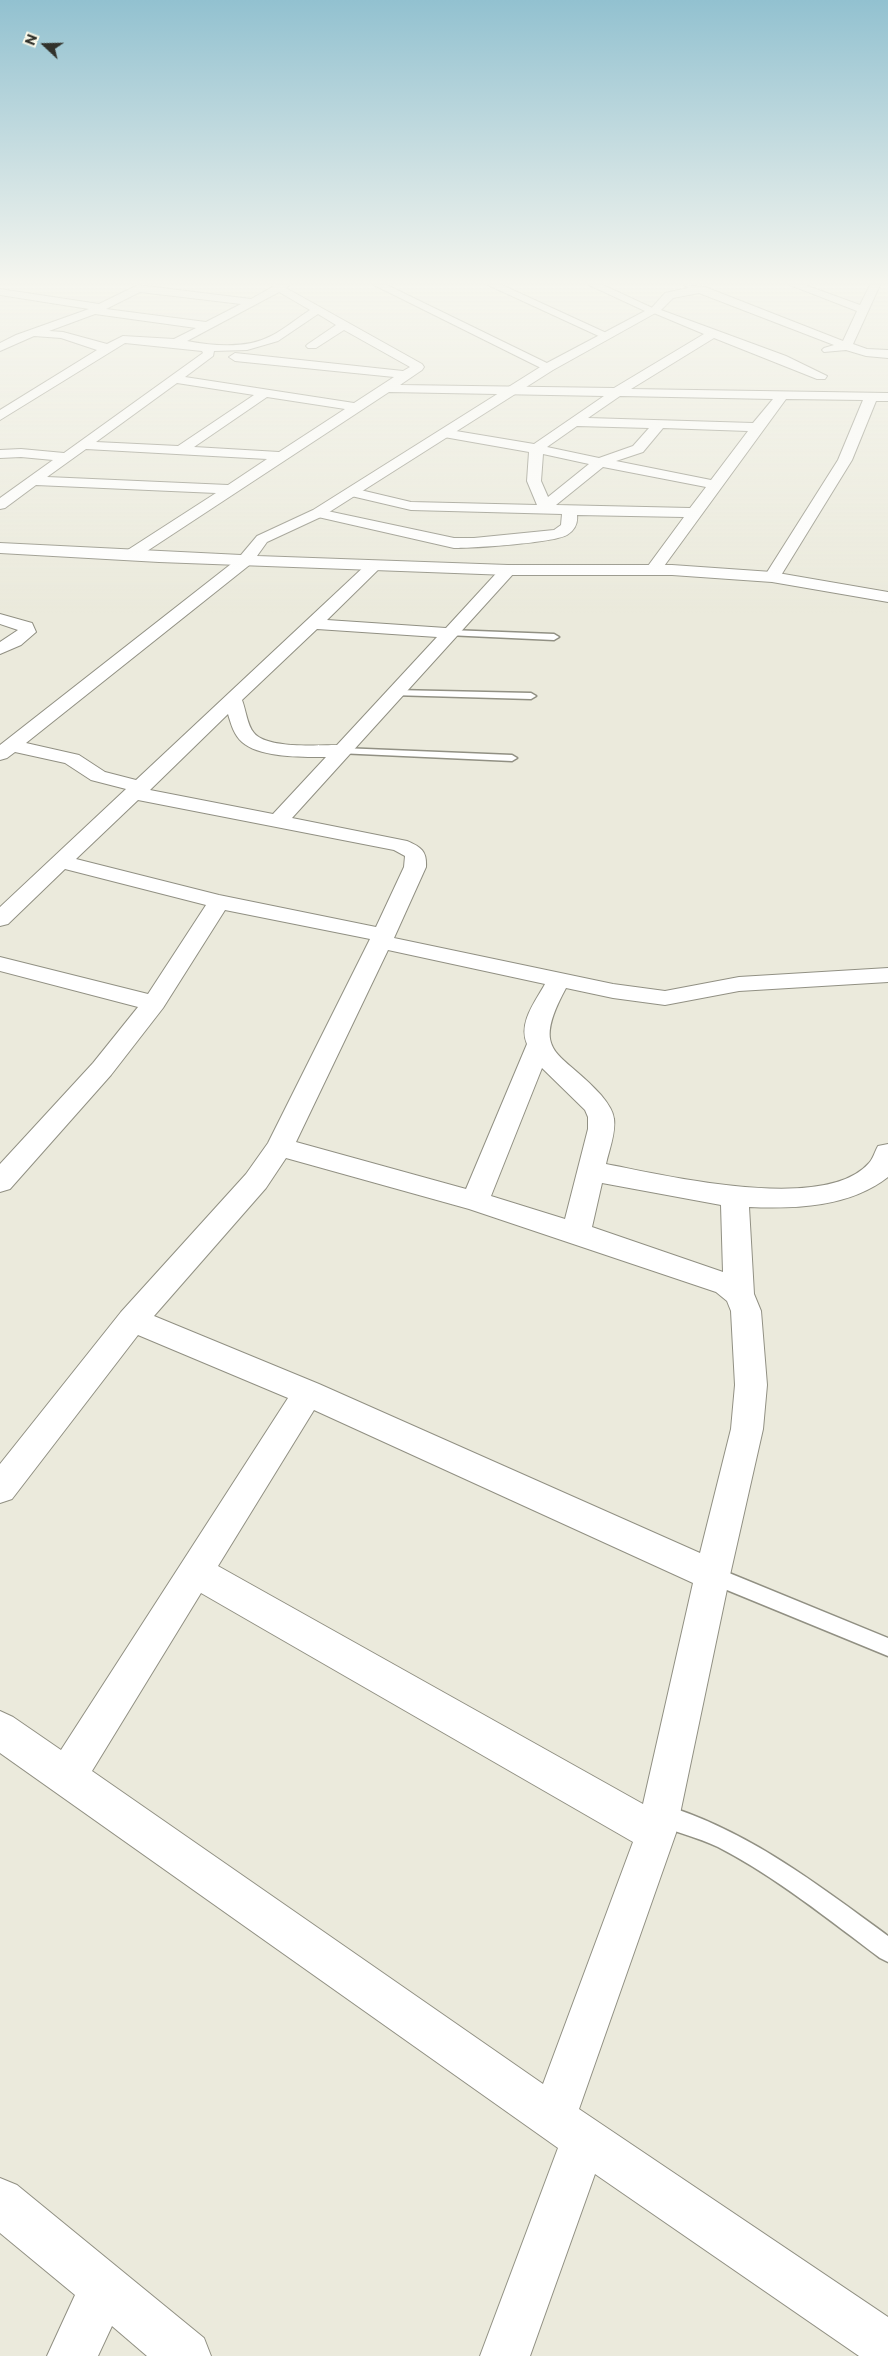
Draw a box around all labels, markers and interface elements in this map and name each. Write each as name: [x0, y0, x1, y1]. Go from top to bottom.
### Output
north arrow: [20, 20, 70, 70]
text: N: [21, 31, 40, 47]

